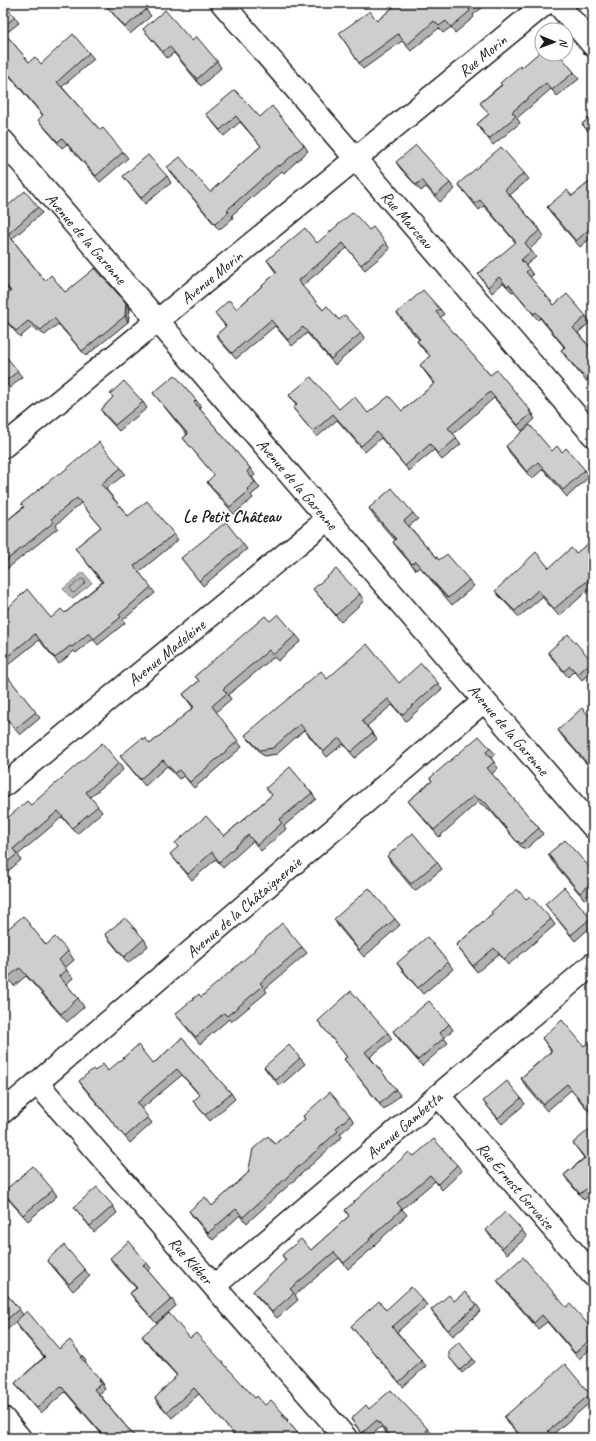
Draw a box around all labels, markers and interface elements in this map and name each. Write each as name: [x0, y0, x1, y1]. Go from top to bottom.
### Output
north arrow: [534, 22, 574, 62]
street label: Rue Morin: [455, 30, 512, 82]
text: N: [557, 39, 571, 48]
street label: Rue Marceau: [376, 187, 438, 254]
street label: Avenue de la Garenne: [41, 189, 132, 290]
street label: Avenue Morin: [177, 246, 247, 309]
street label: Avenue de la Garenne: [252, 435, 343, 535]
district label: Le Petit Château: [183, 506, 282, 527]
street label: Avenue Madeleine: [124, 614, 211, 690]
street label: Avenue de la Garenne: [463, 680, 554, 781]
street label: Avenue de la Châtaigneraie: [182, 852, 307, 962]
street label: Avenue Gambetta: [362, 1087, 448, 1164]
street label: Rue Ernest Gervaise: [472, 1138, 559, 1235]
street label: Rue Kléber: [164, 1233, 218, 1290]

